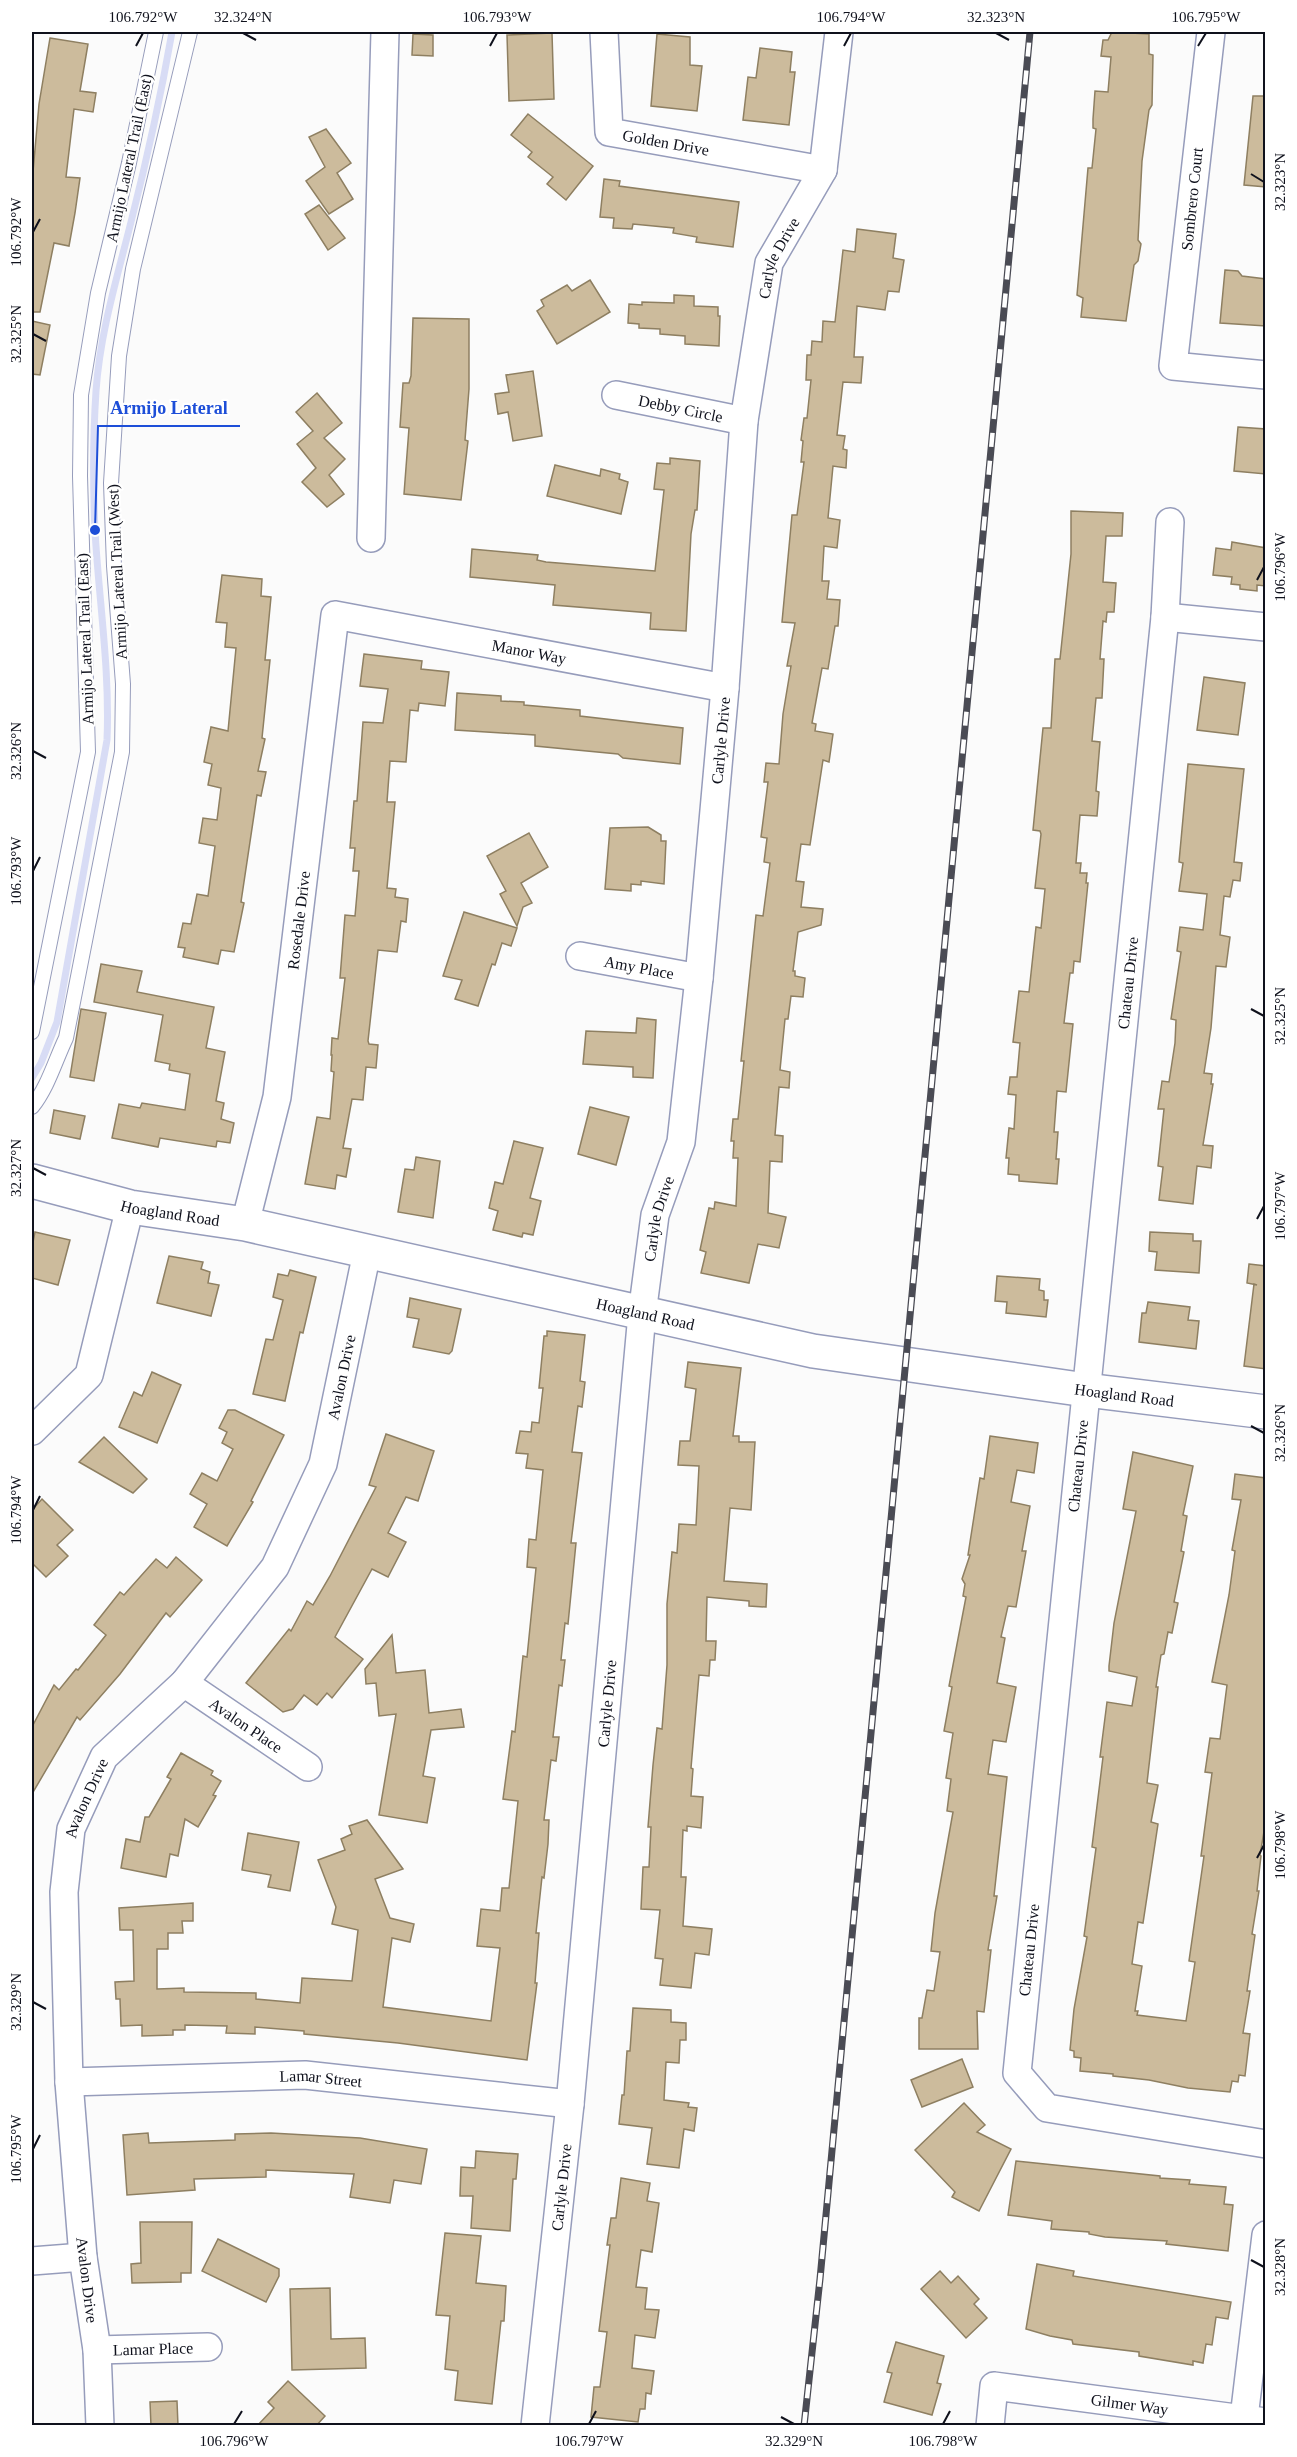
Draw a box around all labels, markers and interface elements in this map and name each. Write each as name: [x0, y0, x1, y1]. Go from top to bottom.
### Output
text: 106.792°W: [109, 9, 178, 25]
text: 32.324°N: [214, 9, 272, 25]
text: 106.793°W: [463, 9, 532, 25]
text: 106.794°W: [817, 9, 886, 25]
text: 32.323°N: [967, 9, 1025, 25]
text: 106.795°W: [1172, 9, 1241, 25]
street label: Armijo Lateral Trail (East): [103, 72, 156, 244]
street label: Golden Drive: [621, 126, 711, 158]
street label: Sombrero Court: [1178, 146, 1206, 251]
text: 32.323°N: [1272, 153, 1288, 211]
text: 106.792°W: [8, 197, 24, 266]
street label: Carlyle Drive: [755, 214, 802, 300]
text: 32.325°N: [8, 305, 24, 363]
callout: Armijo Lateral: [98, 390, 240, 426]
street label: Debby Circle: [637, 391, 724, 425]
text: Armijo Lateral: [110, 398, 228, 418]
street label: Armijo Lateral Trail (West): [104, 484, 131, 660]
text: 106.796°W: [1272, 532, 1288, 601]
street label: Armijo Lateral Trail (East): [74, 553, 97, 725]
street label: Manor Way: [491, 636, 568, 668]
street label: Carlyle Drive: [708, 696, 733, 785]
text: 32.326°N: [8, 722, 24, 780]
text: 106.793°W: [8, 836, 24, 905]
street label: Rosedale Drive: [284, 870, 313, 970]
street label: Chateau Drive: [1115, 936, 1141, 1030]
street label: Amy Place: [603, 952, 675, 982]
text: 32.325°N: [1272, 987, 1288, 1045]
text: 32.327°N: [8, 1139, 24, 1197]
text: 106.797°W: [1272, 1171, 1288, 1240]
street label: Carlyle Drive: [640, 1174, 677, 1263]
street label: Hoagland Road: [119, 1196, 221, 1229]
street label: Hoagland Road: [595, 1294, 696, 1333]
street label: Avalon Drive: [324, 1333, 358, 1421]
street label: Hoagland Road: [1073, 1380, 1175, 1409]
text: 32.326°N: [1272, 1404, 1288, 1462]
street label: Chateau Drive: [1065, 1419, 1091, 1513]
text: 106.794°W: [8, 1475, 24, 1544]
street label: Carlyle Drive: [594, 1659, 619, 1748]
street label: Avalon Place: [206, 1694, 286, 1756]
street label: Avalon Drive: [62, 1755, 111, 1839]
text: 106.798°W: [1272, 1810, 1288, 1879]
street label: Chateau Drive: [1016, 1903, 1042, 1997]
text: 32.329°N: [8, 1973, 24, 2031]
street label: Lamar Street: [279, 2066, 364, 2090]
text: 106.795°W: [8, 2114, 24, 2183]
street label: Carlyle Drive: [548, 2143, 574, 2232]
street label: Avalon Drive: [73, 2236, 101, 2324]
text: 32.328°N: [1272, 2238, 1288, 2296]
street label: Lamar Place: [113, 2339, 193, 2358]
street label: Gilmer Way: [1090, 2390, 1169, 2418]
text: 106.796°W: [200, 2433, 269, 2449]
text: 106.797°W: [555, 2433, 624, 2449]
text: 32.329°N: [765, 2433, 823, 2449]
text: 106.798°W: [909, 2433, 978, 2449]

